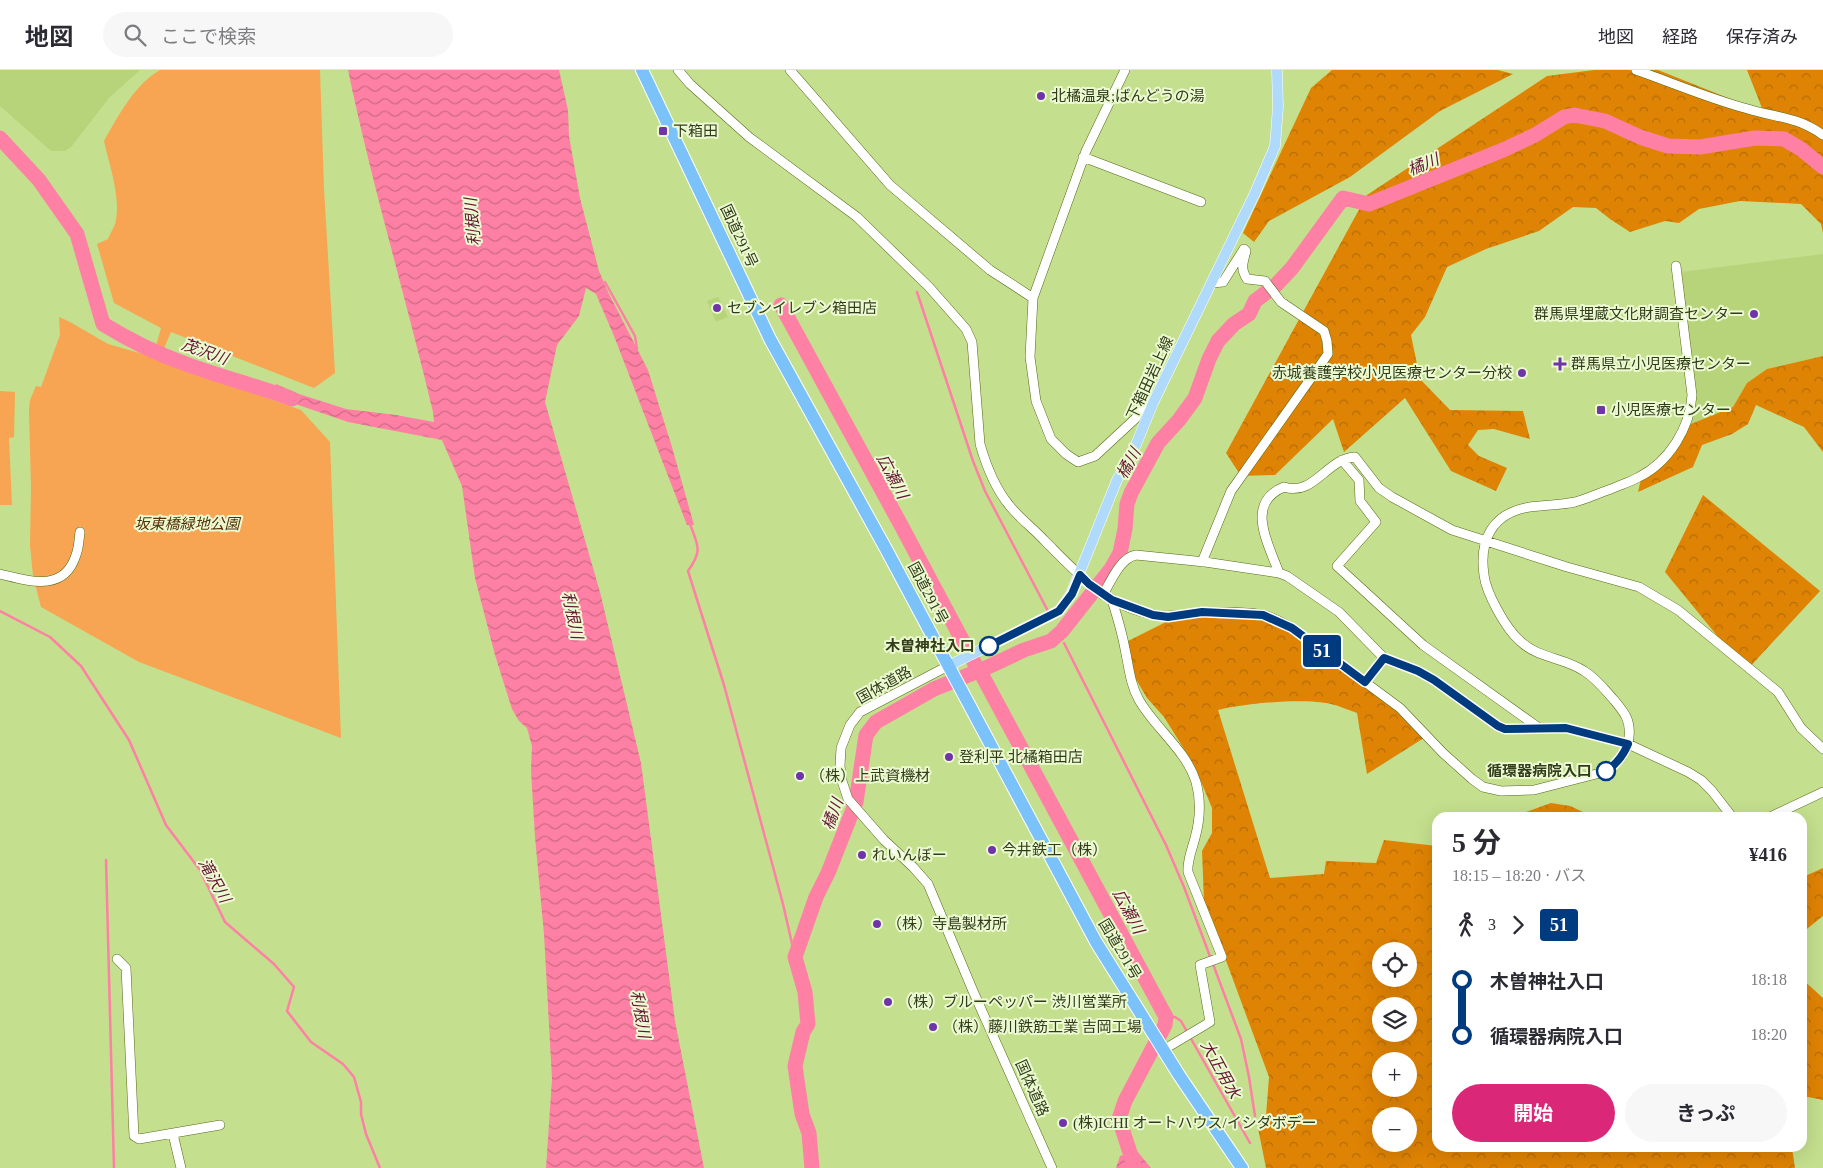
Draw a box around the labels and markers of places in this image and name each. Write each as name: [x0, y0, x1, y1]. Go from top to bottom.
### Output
place label: 北橘温泉;ばんどうの湯: [1051, 87, 1205, 104]
marker: 北橘温泉;ばんどうの湯: [1035, 90, 1047, 102]
place label: 下箱田: [673, 123, 718, 139]
marker: 下箱田: [657, 125, 669, 137]
place label: セブンイレブン箱田店: [727, 300, 877, 316]
marker: セブンイレブン箱田店: [711, 302, 723, 314]
place label: 群馬県埋蔵文化財調査センター: [1534, 306, 1744, 322]
marker: 群馬県埋蔵文化財調査センター: [1748, 308, 1760, 320]
place label: 群馬県立小児医療センター: [1571, 356, 1751, 372]
marker: 群馬県立小児医療センター: [1553, 357, 1567, 371]
place label: 赤城養護学校小児医療センター分校: [1272, 365, 1512, 381]
marker: 赤城養護学校小児医療センター分校: [1516, 367, 1528, 379]
place label: 小児医療センター: [1611, 402, 1731, 418]
marker: 小児医療センター: [1595, 404, 1607, 416]
marker: 木曽神社入口: [979, 636, 999, 656]
place label: 木曽神社入口: [885, 637, 975, 654]
place label: 登利平 北橘箱田店: [959, 748, 1083, 765]
marker: 登利平 北橘箱田店: [943, 751, 955, 763]
marker: 循環器病院入口: [1596, 761, 1616, 781]
place label: 循環器病院入口: [1487, 763, 1592, 779]
place label: （株）上武資機材: [810, 767, 930, 784]
marker: （株）上武資機材: [794, 770, 806, 782]
place label: 今井鉄工（株）: [1002, 841, 1107, 858]
marker: 今井鉄工（株）: [986, 844, 998, 856]
place label: れいんぼー: [872, 847, 947, 863]
marker: れいんぼー: [856, 849, 868, 861]
place label: （株）寺島製材所: [887, 915, 1007, 932]
marker: （株）寺島製材所: [871, 918, 883, 930]
place label: （株）ブルーペッパー 渋川営業所: [898, 994, 1127, 1010]
marker: （株）ブルーペッパー 渋川営業所: [882, 996, 894, 1008]
place label: （株）藤川鉄筋工業 吉岡工場: [943, 1019, 1142, 1035]
marker: （株）藤川鉄筋工業 吉岡工場: [927, 1021, 939, 1033]
place label: (株)ICHI オートハウス/イシダボデー: [1073, 1115, 1317, 1132]
marker: (株)ICHI オートハウス/イシダボデー: [1057, 1117, 1069, 1129]

